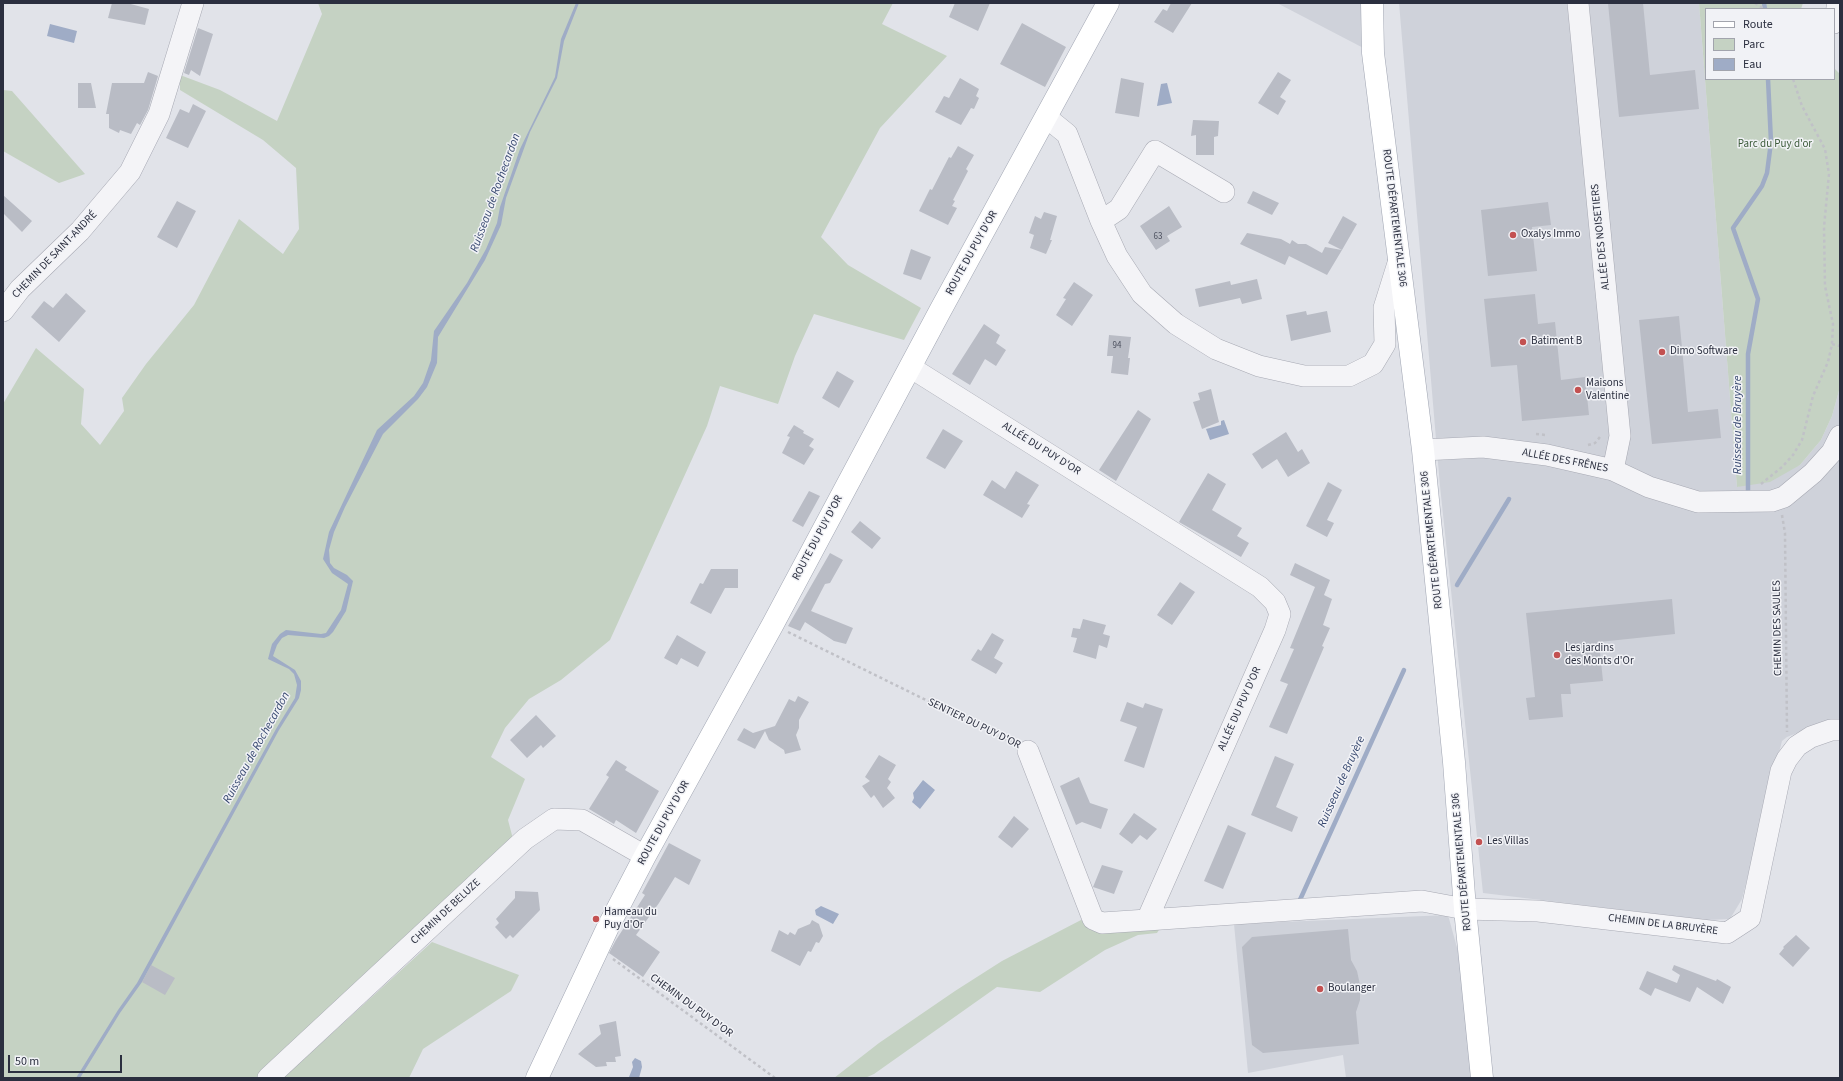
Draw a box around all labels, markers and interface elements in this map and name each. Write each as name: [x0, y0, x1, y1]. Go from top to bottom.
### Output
legend: [1705, 8, 1835, 80]
text: Route: [1743, 16, 1773, 33]
text: Parc: [1743, 36, 1765, 53]
text: Eau: [1743, 56, 1762, 73]
water label: Ruisseau de Rochecardon: [468, 132, 524, 254]
park label: Parc du Puy d'or: [1738, 138, 1812, 152]
street label: ROUTE DÉPARTEMENTALE 306: [1379, 148, 1409, 288]
street label: ALLÉE DES NOISETIERS: [1589, 183, 1613, 291]
street label: CHEMIN DE SAINT-ANDRÉ: [10, 209, 100, 301]
street label: ROUTE DU PUY D'OR: [943, 209, 1001, 297]
place label: Oxalys Immo: [1521, 228, 1580, 242]
marker: Oxalys Immo: [1508, 230, 1518, 240]
house number: 63: [1154, 232, 1162, 242]
place label: Batiment B: [1531, 335, 1582, 349]
marker: Batiment B: [1518, 337, 1528, 347]
house number: 94: [1113, 341, 1121, 351]
place label: Dimo Software: [1670, 345, 1738, 359]
marker: Dimo Software: [1657, 347, 1667, 357]
water label: Ruisseau de Bruyère: [1731, 376, 1745, 474]
place label: Maisons Valentine: [1586, 377, 1629, 403]
marker: Maisons Valentine: [1573, 385, 1583, 395]
street label: ALLÉE DU PUY D'OR: [999, 420, 1083, 478]
street label: ALLÉE DES FRÊNES: [1521, 446, 1609, 476]
street label: ROUTE DÉPARTEMENTALE 306: [1418, 470, 1446, 610]
street label: ROUTE DU PUY D'OR: [790, 493, 846, 583]
street label: CHEMIN DES SAULES: [1771, 580, 1785, 676]
place label: Les jardins des Monts d'Or: [1565, 642, 1634, 668]
marker: Les jardins des Monts d'Or: [1552, 650, 1562, 660]
street label: ALLÉE DU PUY D'OR: [1216, 665, 1264, 753]
water label: Ruisseau de Rochecardon: [220, 690, 294, 806]
street label: SENTIER DU PUY D'OR: [925, 696, 1023, 752]
water label: Ruisseau de Bruyère: [1315, 734, 1369, 830]
street label: ROUTE DU PUY D'OR: [635, 779, 693, 867]
street label: ROUTE DÉPARTEMENTALE 306: [1449, 792, 1475, 932]
place label: Les Villas: [1487, 835, 1529, 849]
marker: Les Villas: [1474, 837, 1484, 847]
street label: CHEMIN DE BELUZE: [408, 876, 484, 948]
place label: Hameau du Puy d'Or: [604, 906, 657, 932]
street label: CHEMIN DE LA BRUYÈRE: [1607, 912, 1719, 938]
marker: Hameau du Puy d'Or: [591, 914, 601, 924]
street label: CHEMIN DU PUY D'OR: [647, 972, 735, 1040]
place label: Boulanger: [1328, 982, 1375, 996]
marker: Boulanger: [1315, 984, 1325, 994]
scale bar: [10, 1047, 124, 1073]
text: 50 m: [15, 1053, 39, 1070]

